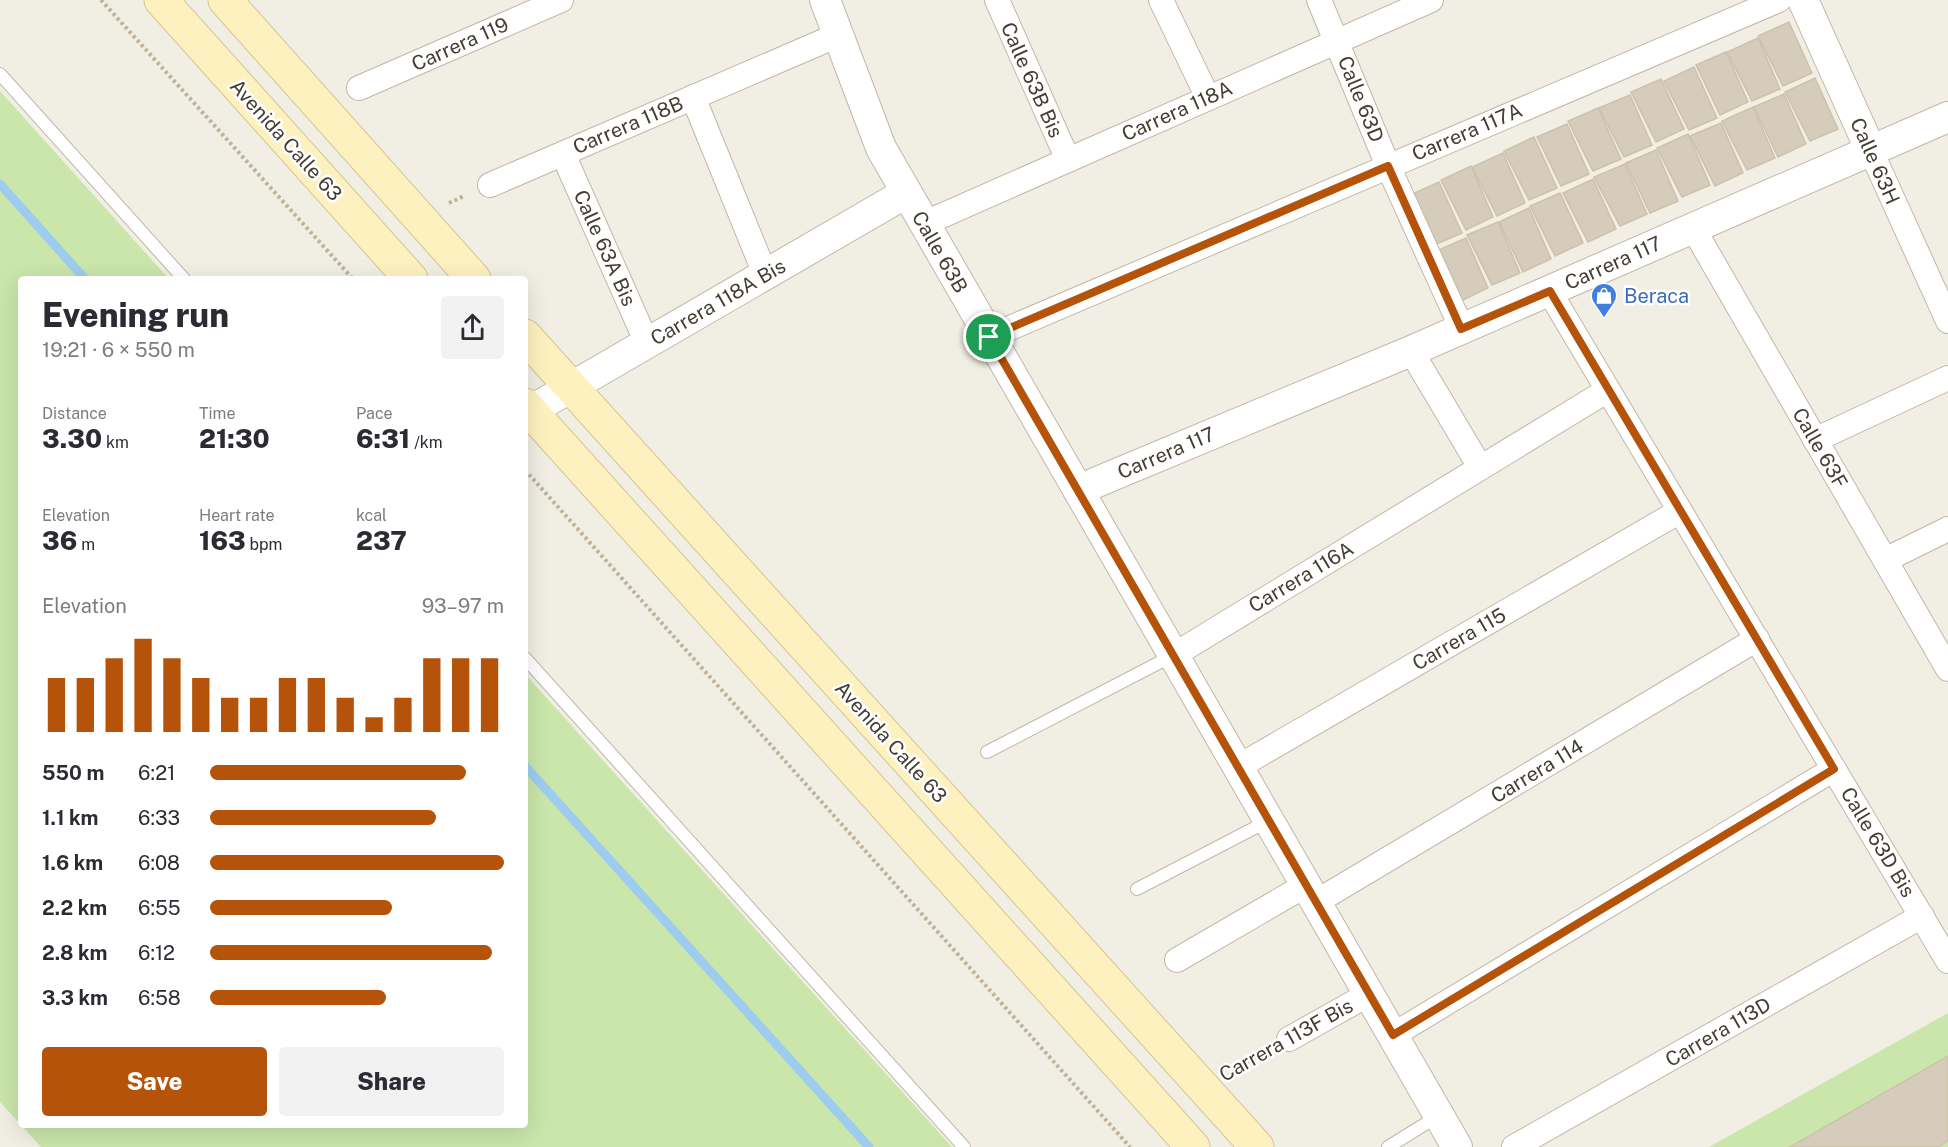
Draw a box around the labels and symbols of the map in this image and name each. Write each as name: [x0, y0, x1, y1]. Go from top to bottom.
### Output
street label: Carrera 119: [408, 12, 512, 76]
street label: Calle 63B Bis: [996, 19, 1068, 141]
street label: Calle 63D: [1333, 52, 1389, 146]
street label: Avenida Calle 63: [225, 74, 347, 206]
street label: Carrera 118A: [1118, 76, 1236, 146]
street label: Carrera 118B: [569, 91, 687, 159]
street label: Carrera 117A: [1408, 98, 1526, 166]
street label: Calle 63H: [1845, 114, 1905, 208]
street label: Calle 63A Bis: [569, 186, 641, 310]
street label: Calle 63B: [907, 207, 973, 297]
street label: Carrera 117: [1561, 231, 1665, 295]
street label: Carrera 118A Bis: [646, 254, 790, 350]
shop icon: Beraca: [1589, 281, 1619, 319]
place label: Beraca: [1624, 284, 1689, 308]
pin: [963, 311, 1014, 362]
street label: Calle 63F: [1787, 404, 1853, 492]
street label: Carrera 117: [1114, 422, 1218, 484]
street label: Carrera 116A: [1244, 536, 1358, 618]
street label: Carrera 115: [1408, 603, 1510, 675]
street label: Avenida Calle 63: [830, 676, 952, 808]
street label: Carrera 114: [1486, 734, 1588, 808]
street label: Calle 63D Bis: [1836, 783, 1920, 901]
street label: Carrera 113D: [1661, 992, 1775, 1072]
street label: Carrera 113F Bis: [1215, 993, 1357, 1087]

